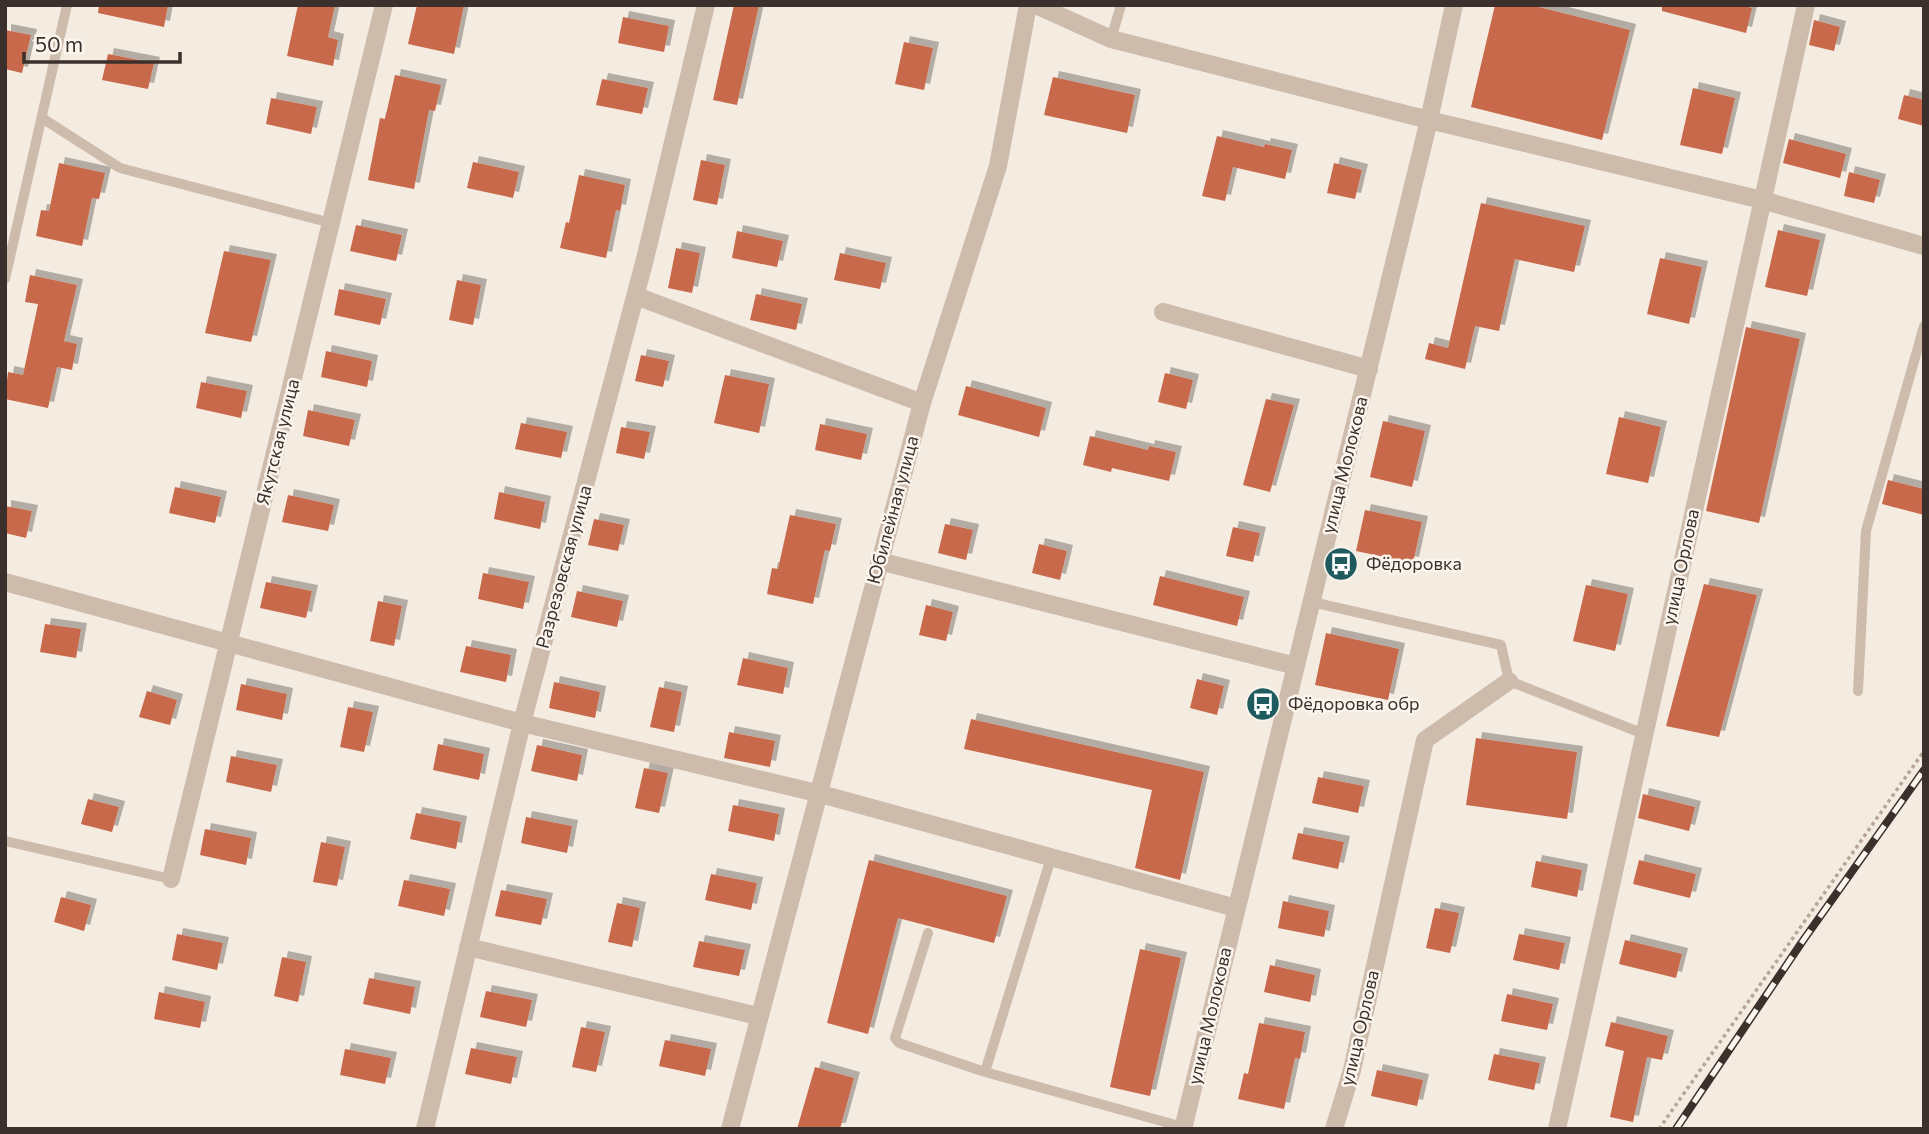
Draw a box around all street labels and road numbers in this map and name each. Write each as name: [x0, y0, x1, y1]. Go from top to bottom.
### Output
street label: Якутская улица: [251, 376, 303, 507]
street label: улица Молокова: [1316, 394, 1372, 536]
street label: Юбилейная улица: [862, 433, 922, 586]
street label: Разрезовская улица: [531, 483, 595, 651]
street label: улица Орлова: [1657, 507, 1703, 627]
street label: улица Молокова: [1183, 945, 1236, 1087]
street label: улица Орлова: [1335, 968, 1383, 1088]

